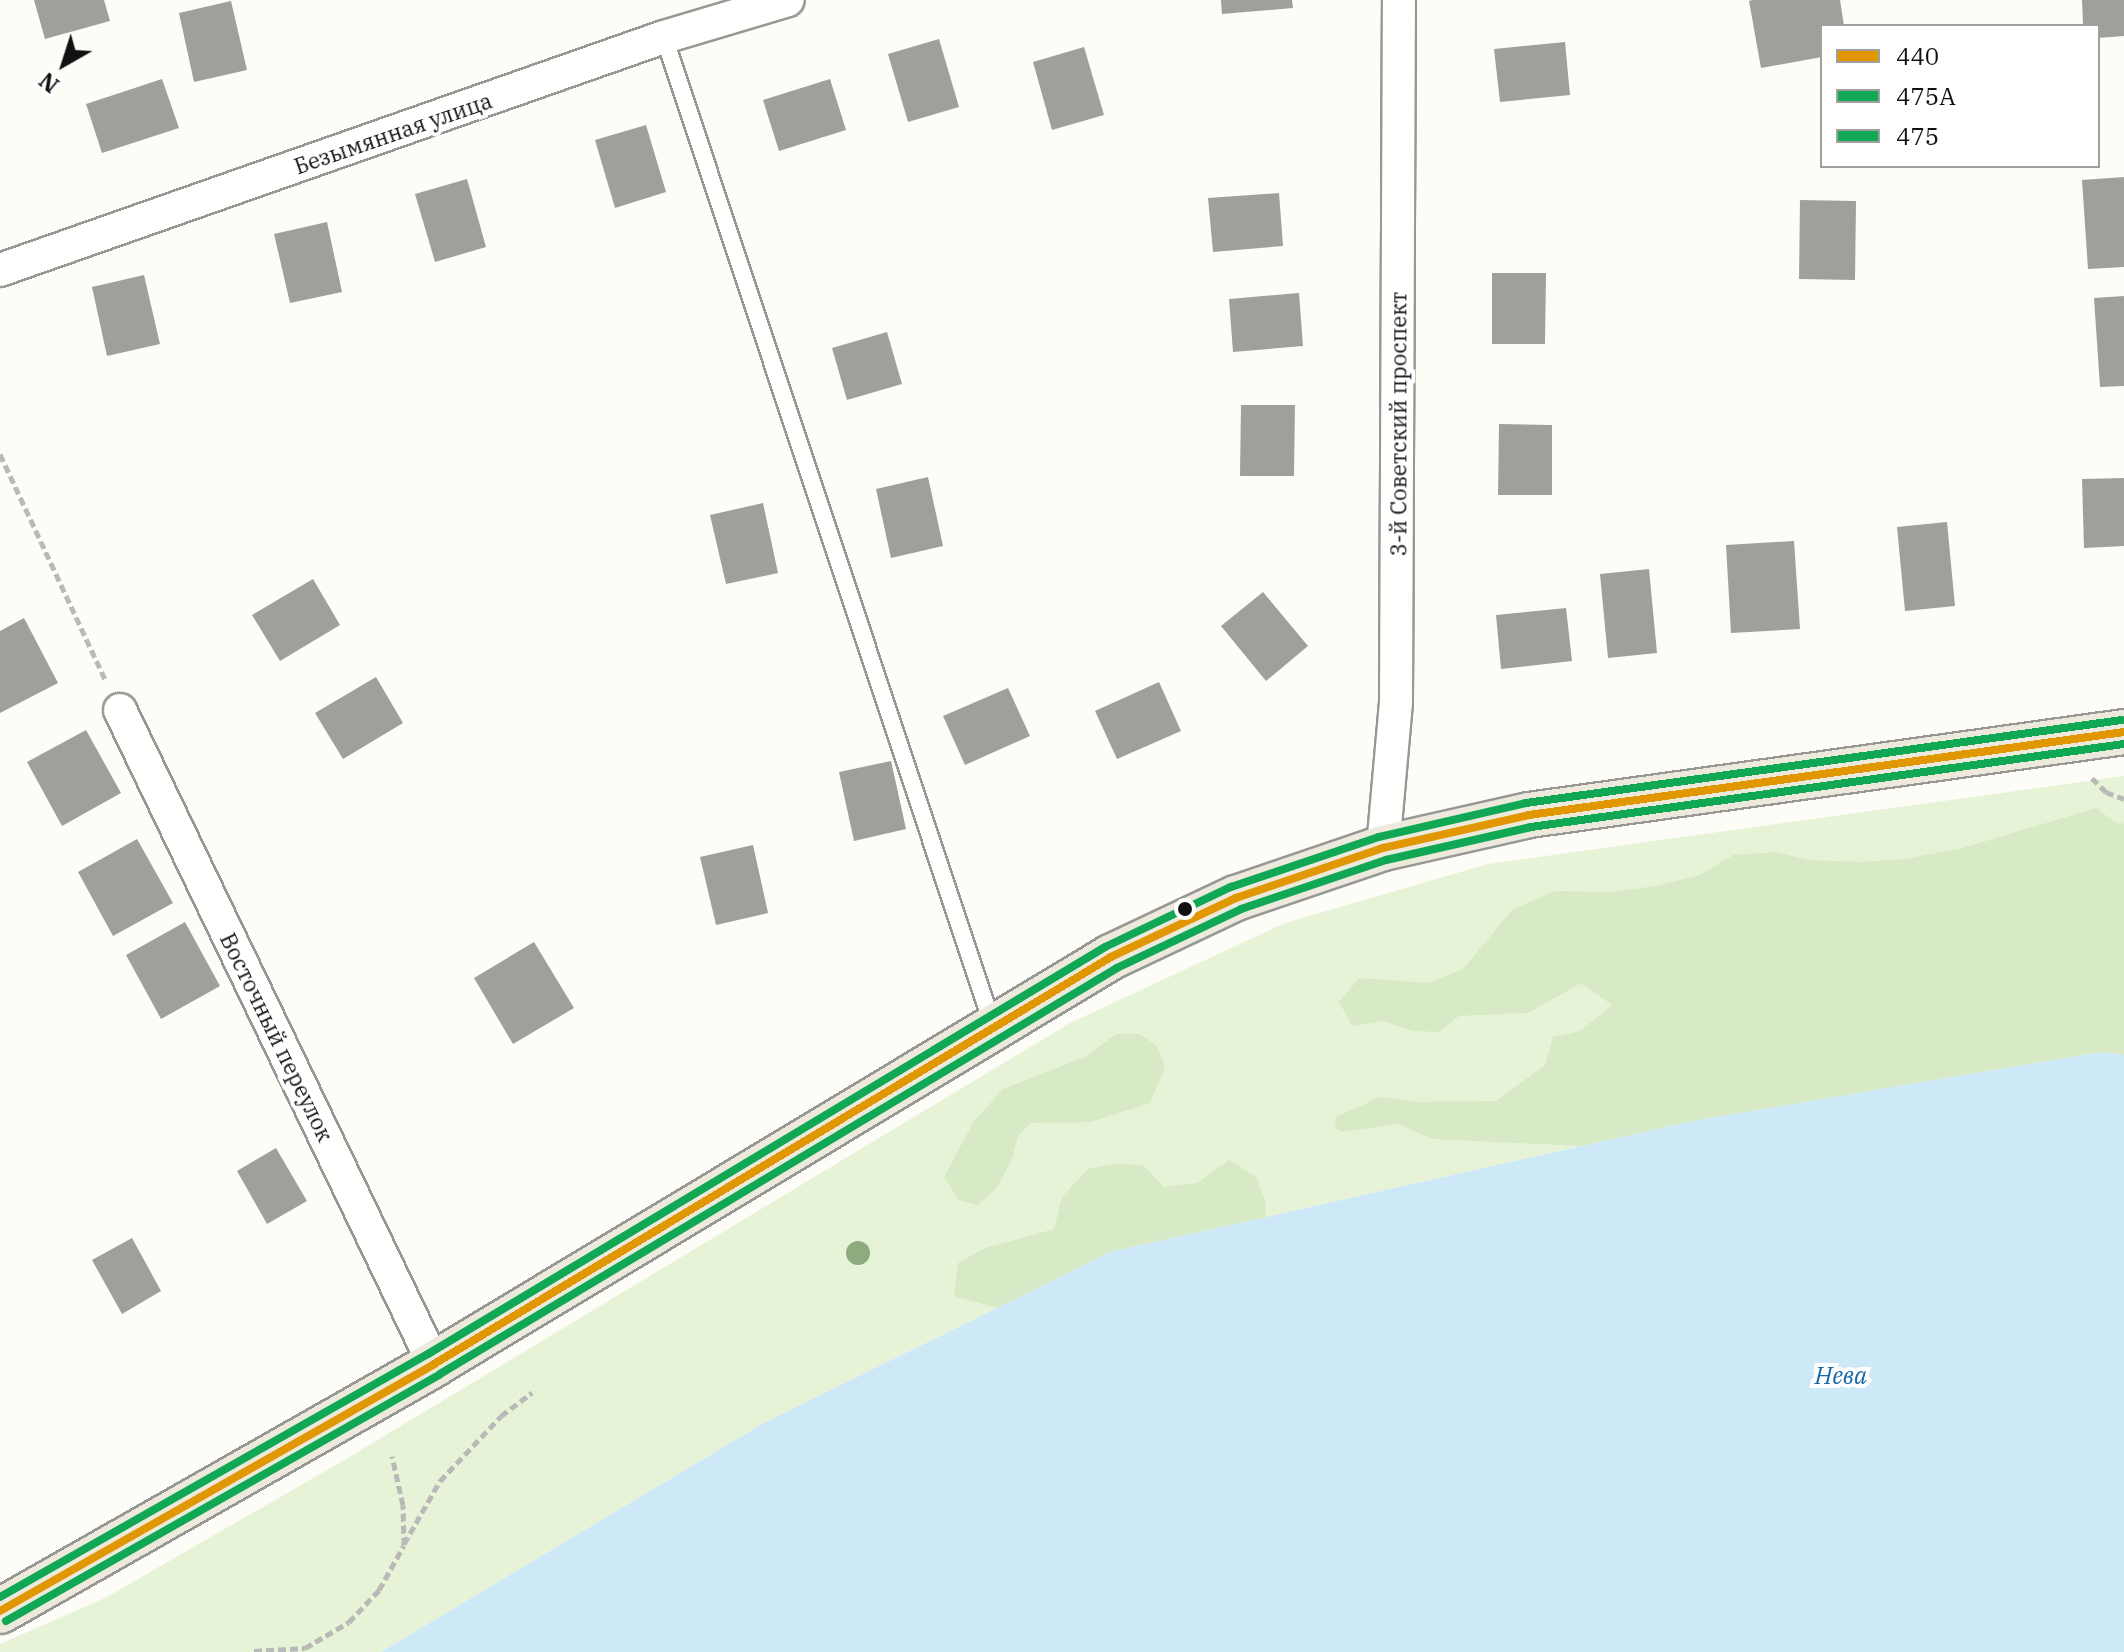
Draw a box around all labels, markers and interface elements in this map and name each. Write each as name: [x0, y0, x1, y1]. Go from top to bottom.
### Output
north arrow: [24, 24, 104, 104]
legend: [1820, 24, 2100, 168]
text: 440: [1896, 40, 1939, 72]
text: N: [33, 66, 64, 100]
text: 475А: [1896, 80, 1956, 112]
street label: Безымянная улица: [291, 87, 495, 179]
text: 475: [1896, 120, 1939, 152]
street label: 3-й Советский проспект: [1385, 292, 1411, 556]
unlabelled marker: [1177, 901, 1193, 917]
street label: Восточный переулок: [215, 928, 339, 1146]
water label: Нева: [1815, 1362, 1867, 1390]

